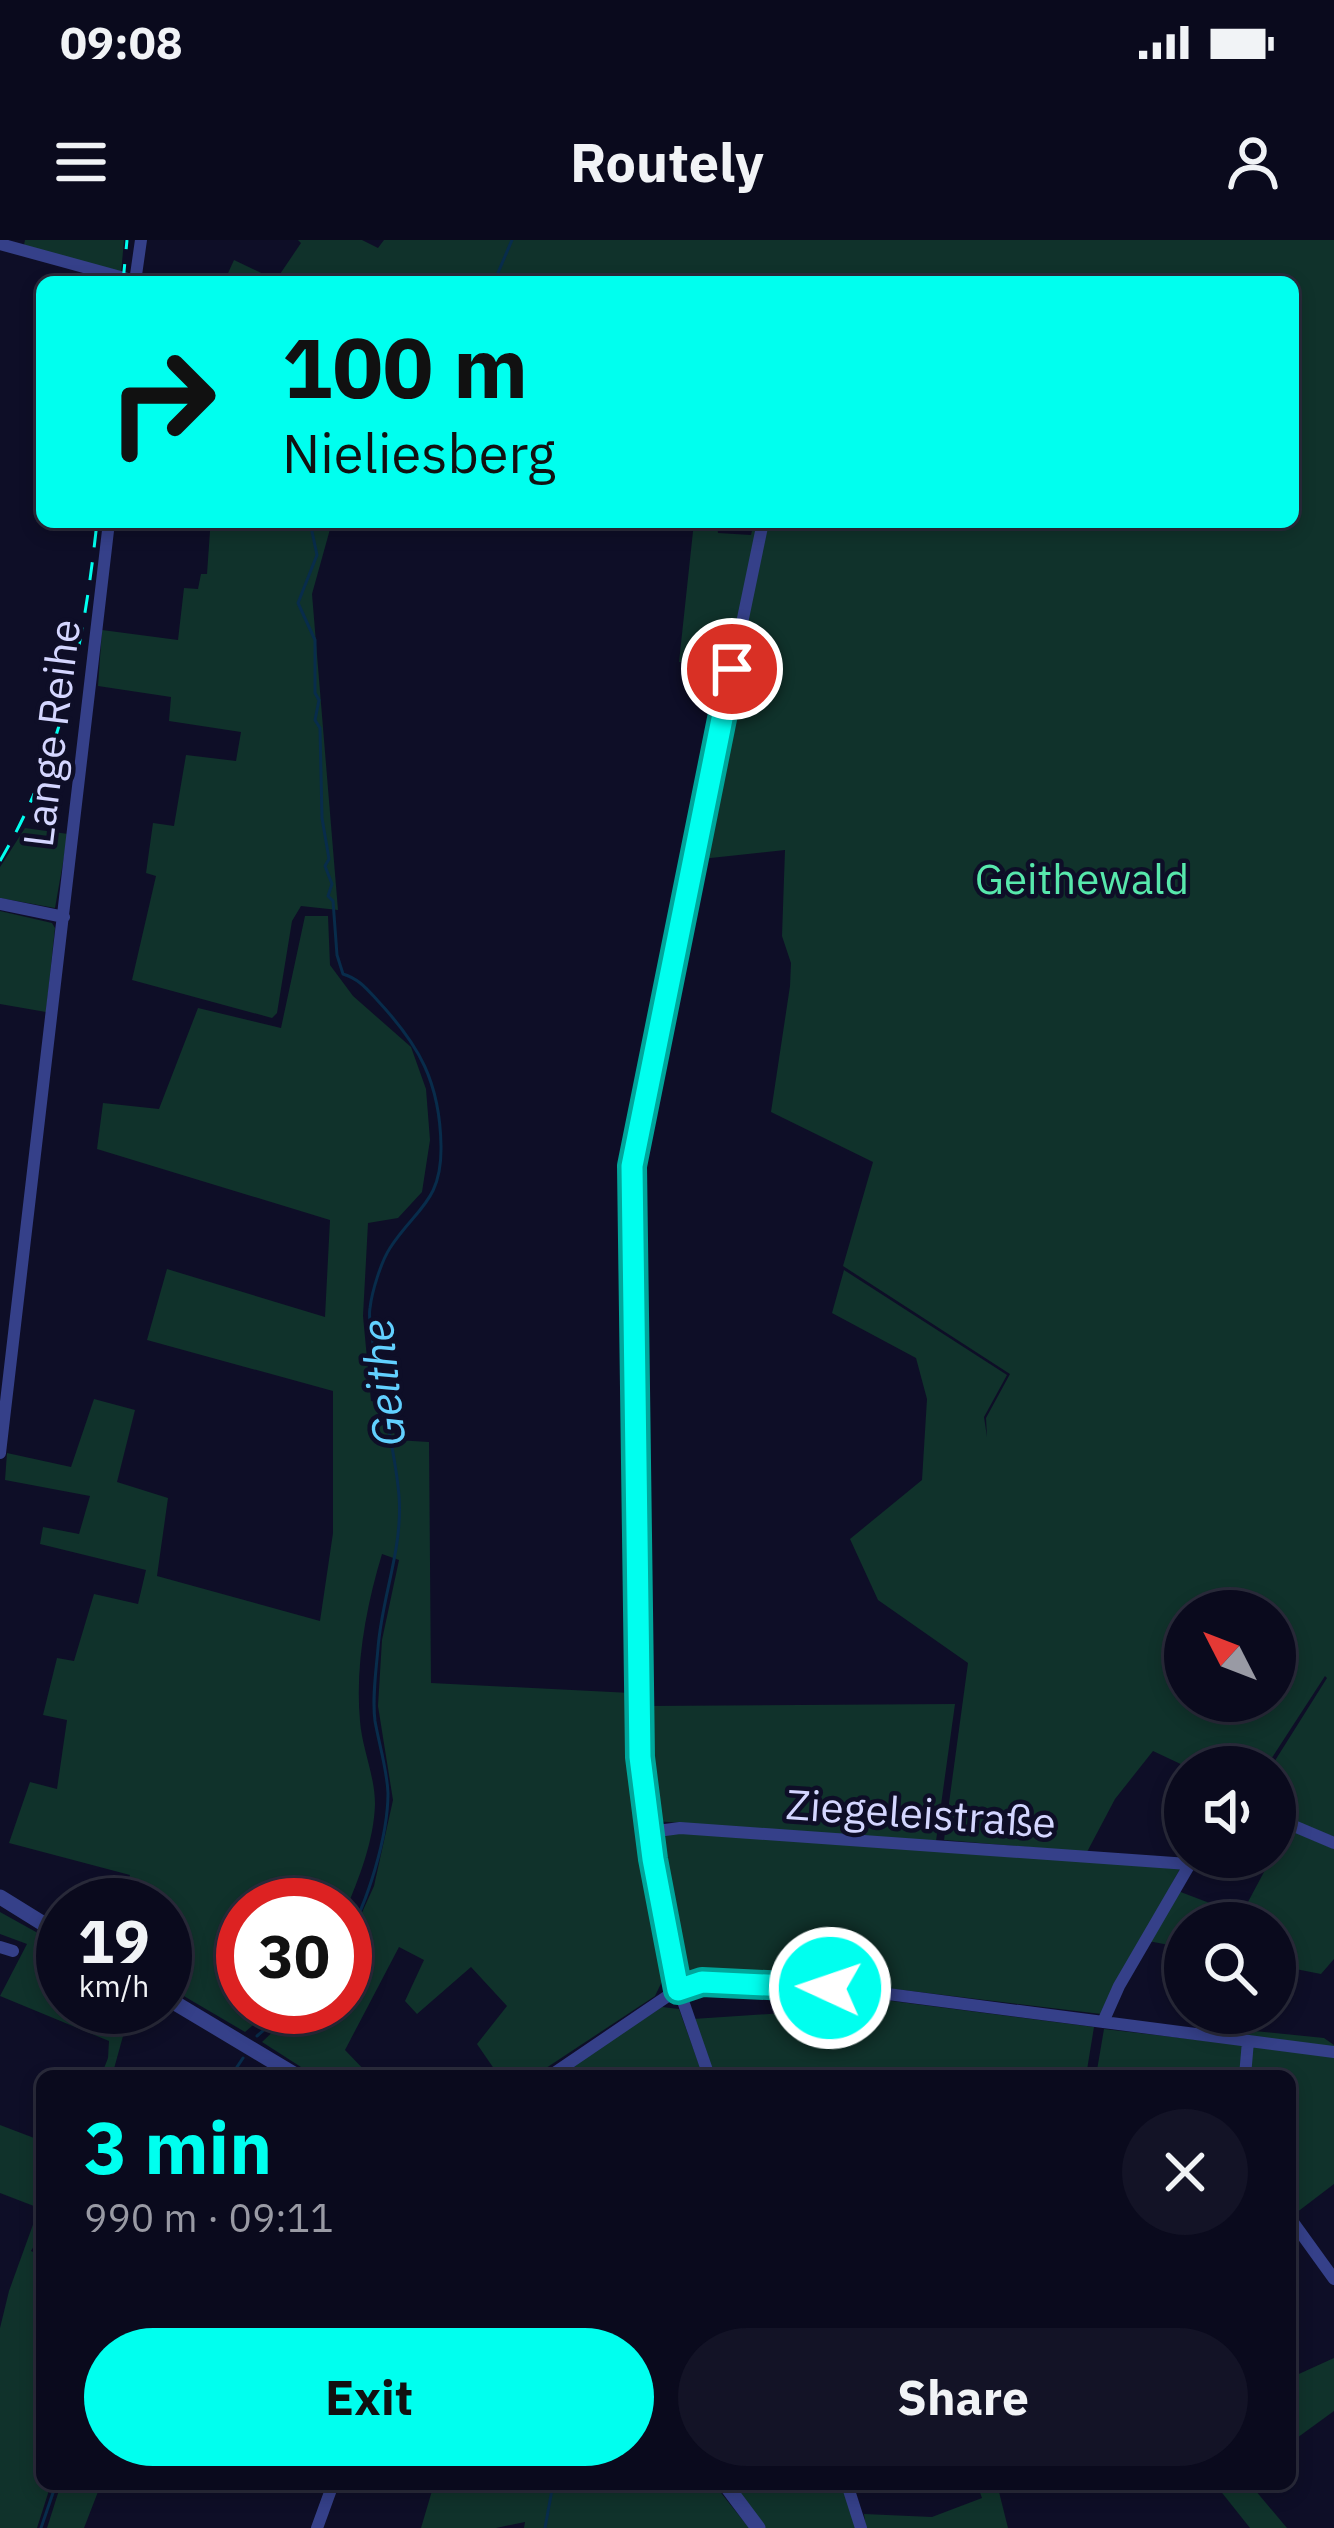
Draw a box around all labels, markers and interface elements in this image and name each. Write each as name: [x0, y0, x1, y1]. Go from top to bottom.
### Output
text: 09:08: [60, 13, 183, 71]
text: Routely: [570, 127, 764, 197]
icon: menu: [48, 129, 114, 195]
icon: person: [1220, 129, 1286, 195]
text: 100 m: [282, 312, 528, 421]
icon: right: [84, 324, 240, 480]
text: Nieliesberg: [282, 418, 556, 488]
street label: Lange Reihe: [10, 616, 92, 850]
pin: [681, 618, 783, 720]
icon: arrive: [699, 636, 765, 702]
park label: Geithewald: [975, 851, 1189, 906]
water label: Geithe: [346, 1317, 418, 1449]
north arrow: [1164, 1590, 1296, 1722]
map controls: [1164, 1590, 1296, 2034]
button: sound: [1164, 1746, 1296, 1878]
street label: Ziegeleistraße: [784, 1776, 1058, 1850]
speed limit sign: 30: [216, 1878, 372, 2034]
text: 19: [78, 1901, 150, 1980]
button: search: [1164, 1902, 1296, 2034]
position arrow: [767, 1925, 893, 2051]
text: km/h: [79, 1966, 149, 2005]
text: 3 min: [84, 2100, 272, 2194]
button: close: [1122, 2109, 1248, 2235]
text: 990 m · 09:11: [84, 2192, 334, 2243]
button: Exit: [84, 2328, 654, 2466]
button: Share: [678, 2328, 1248, 2466]

